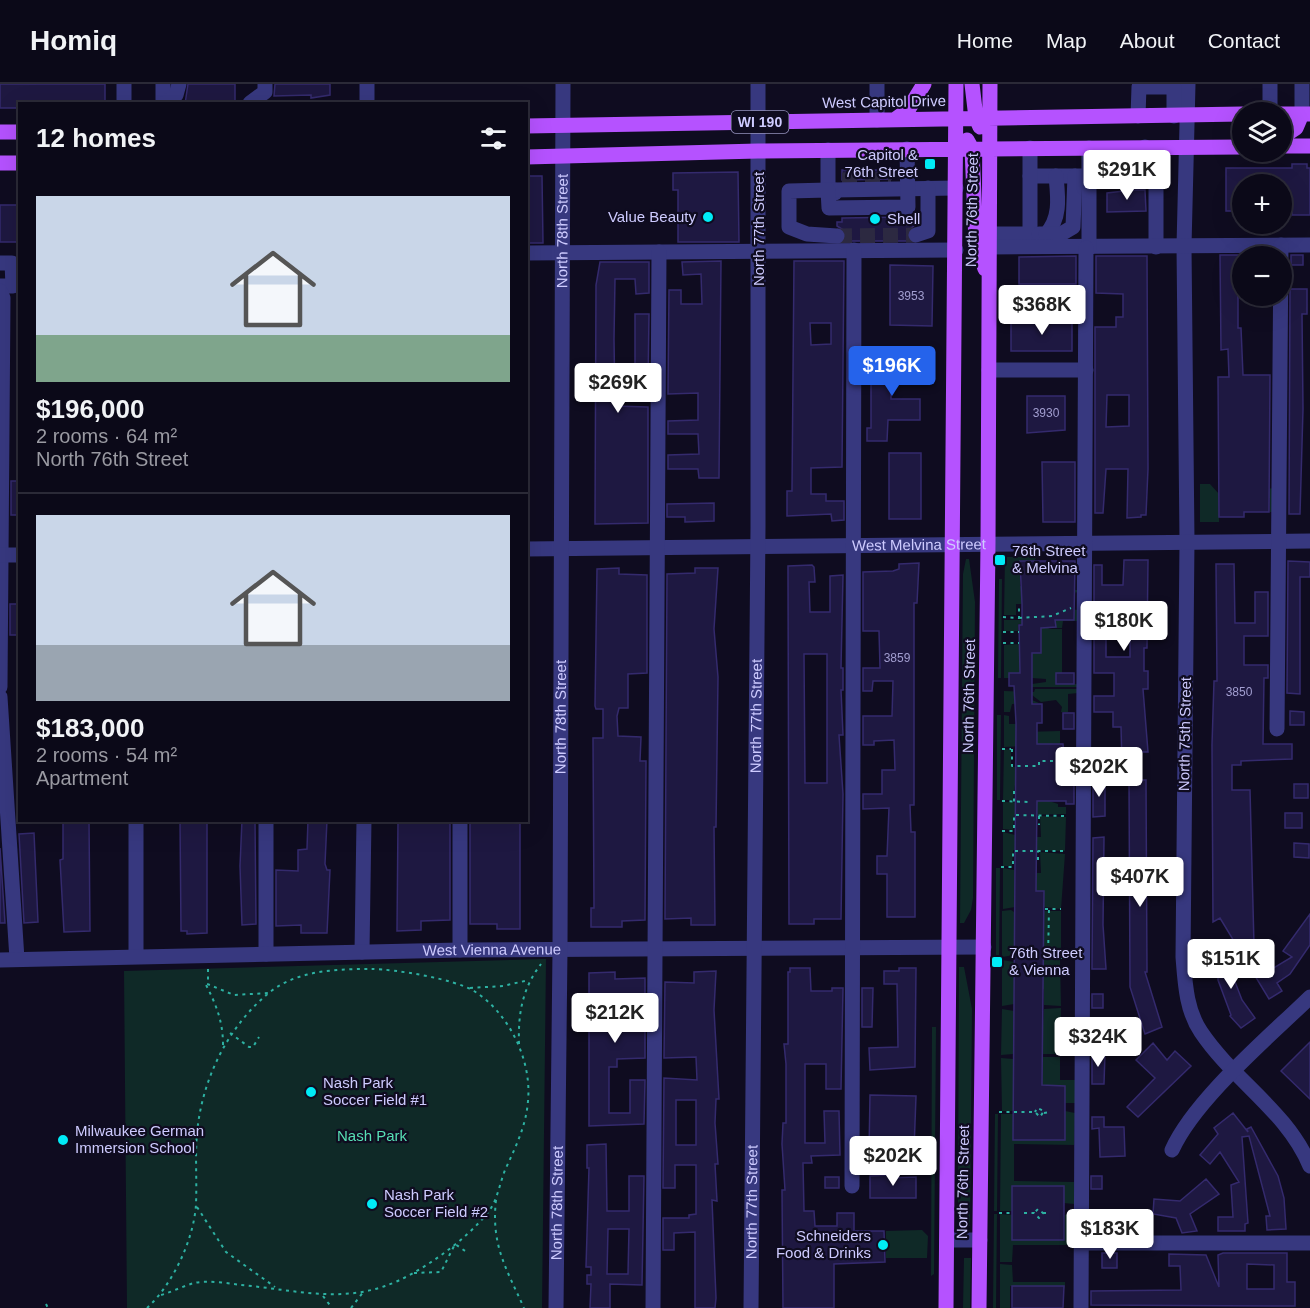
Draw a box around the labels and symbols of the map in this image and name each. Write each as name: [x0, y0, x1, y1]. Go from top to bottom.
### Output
street label: West Capitol Drive: [822, 92, 946, 111]
road number: WI 190: [732, 111, 789, 133]
place label: Capitol & 76th Street: [845, 146, 919, 180]
pin: $291K: [1085, 150, 1169, 201]
street label: North 76th Street: [962, 152, 981, 267]
marker: Capitol & 76th Street: [923, 157, 937, 171]
street label: North 77th Street: [750, 171, 767, 286]
street label: North 78th Street: [553, 173, 571, 288]
place label: Value Beauty: [608, 208, 696, 225]
marker: Value Beauty: [701, 210, 715, 224]
place label: Shell: [887, 210, 920, 227]
marker: Shell: [868, 212, 882, 226]
pin: $368K: [1000, 285, 1084, 336]
house number: 3953: [898, 289, 925, 303]
pin: $196K: [850, 346, 934, 397]
pin: $269K: [576, 363, 660, 414]
house number: 3930: [1033, 406, 1060, 420]
street label: West Melvina Street: [852, 535, 987, 554]
place label: 76th Street & Melvina: [1012, 542, 1086, 576]
marker: 76th Street & Melvina: [993, 553, 1007, 567]
pin: $180K: [1082, 601, 1166, 652]
street label: North 76th Street: [959, 638, 978, 753]
house number: 3859: [884, 651, 911, 665]
street label: North 77th Street: [747, 658, 765, 773]
street label: North 78th Street: [552, 659, 569, 774]
street label: North 75th Street: [1175, 676, 1194, 791]
house number: 3850: [1226, 685, 1253, 699]
pin: $202K: [1057, 747, 1141, 798]
pin: $407K: [1098, 857, 1182, 908]
pin: $151K: [1189, 939, 1273, 990]
street label: West Vienna Avenue: [422, 940, 561, 959]
place label: 76th Street & Vienna: [1009, 944, 1083, 978]
marker: 76th Street & Vienna: [990, 955, 1004, 969]
pin: $212K: [573, 993, 657, 1044]
pin: $324K: [1056, 1017, 1140, 1068]
place label: Nash Park Soccer Field #1: [323, 1074, 427, 1108]
marker: Nash Park Soccer Field #1: [304, 1085, 318, 1099]
place label: Milwaukee German Immersion School: [75, 1122, 204, 1156]
street label: North 76th Street: [953, 1124, 972, 1239]
park label: Nash Park: [337, 1127, 408, 1144]
marker: Milwaukee German Immersion School: [56, 1133, 70, 1147]
pin: $202K: [851, 1136, 935, 1187]
street label: North 77th Street: [742, 1144, 760, 1259]
street label: North 78th Street: [548, 1145, 566, 1260]
place label: Nash Park Soccer Field #2: [384, 1186, 488, 1220]
marker: Nash Park Soccer Field #2: [365, 1197, 379, 1211]
pin: $183K: [1068, 1209, 1152, 1260]
place label: Schneiders Food & Drinks: [776, 1227, 871, 1261]
marker: Schneiders Food & Drinks: [876, 1238, 890, 1252]

